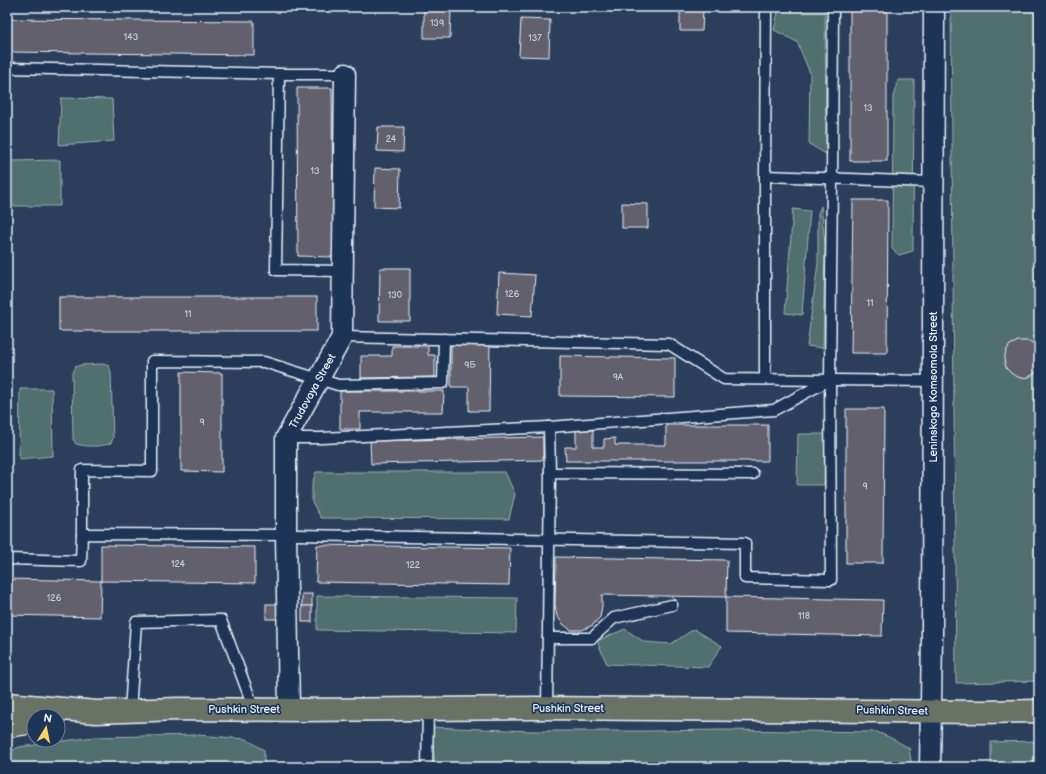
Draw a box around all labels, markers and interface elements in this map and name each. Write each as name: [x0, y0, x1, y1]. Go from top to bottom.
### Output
house number: 139: [430, 18, 444, 29]
house number: 143: [124, 32, 139, 43]
house number: 137: [528, 33, 542, 44]
house number: 13: [863, 103, 873, 114]
house number: 24: [386, 134, 397, 145]
house number: 13: [310, 166, 320, 177]
house number: 126: [505, 289, 520, 300]
house number: 130: [388, 290, 402, 301]
house number: 11: [867, 298, 873, 309]
house number: 11: [185, 309, 191, 320]
street label: Leninskogo Komsomola Street: [927, 311, 940, 462]
street label: Trudovaya Street: [286, 351, 339, 431]
house number: 9Б: [464, 360, 476, 371]
house number: 9А: [613, 372, 624, 383]
house number: 9: [199, 417, 205, 428]
house number: 9: [862, 481, 868, 492]
house number: 124: [171, 559, 186, 570]
house number: 122: [406, 560, 421, 571]
house number: 126: [47, 593, 62, 604]
house number: 118: [798, 611, 810, 622]
street label: Pushkin Street: [532, 702, 604, 715]
street label: Pushkin Street: [208, 703, 280, 716]
street label: Pushkin Street: [856, 703, 929, 718]
north arrow: [26, 708, 66, 748]
text: N: [42, 712, 53, 726]

